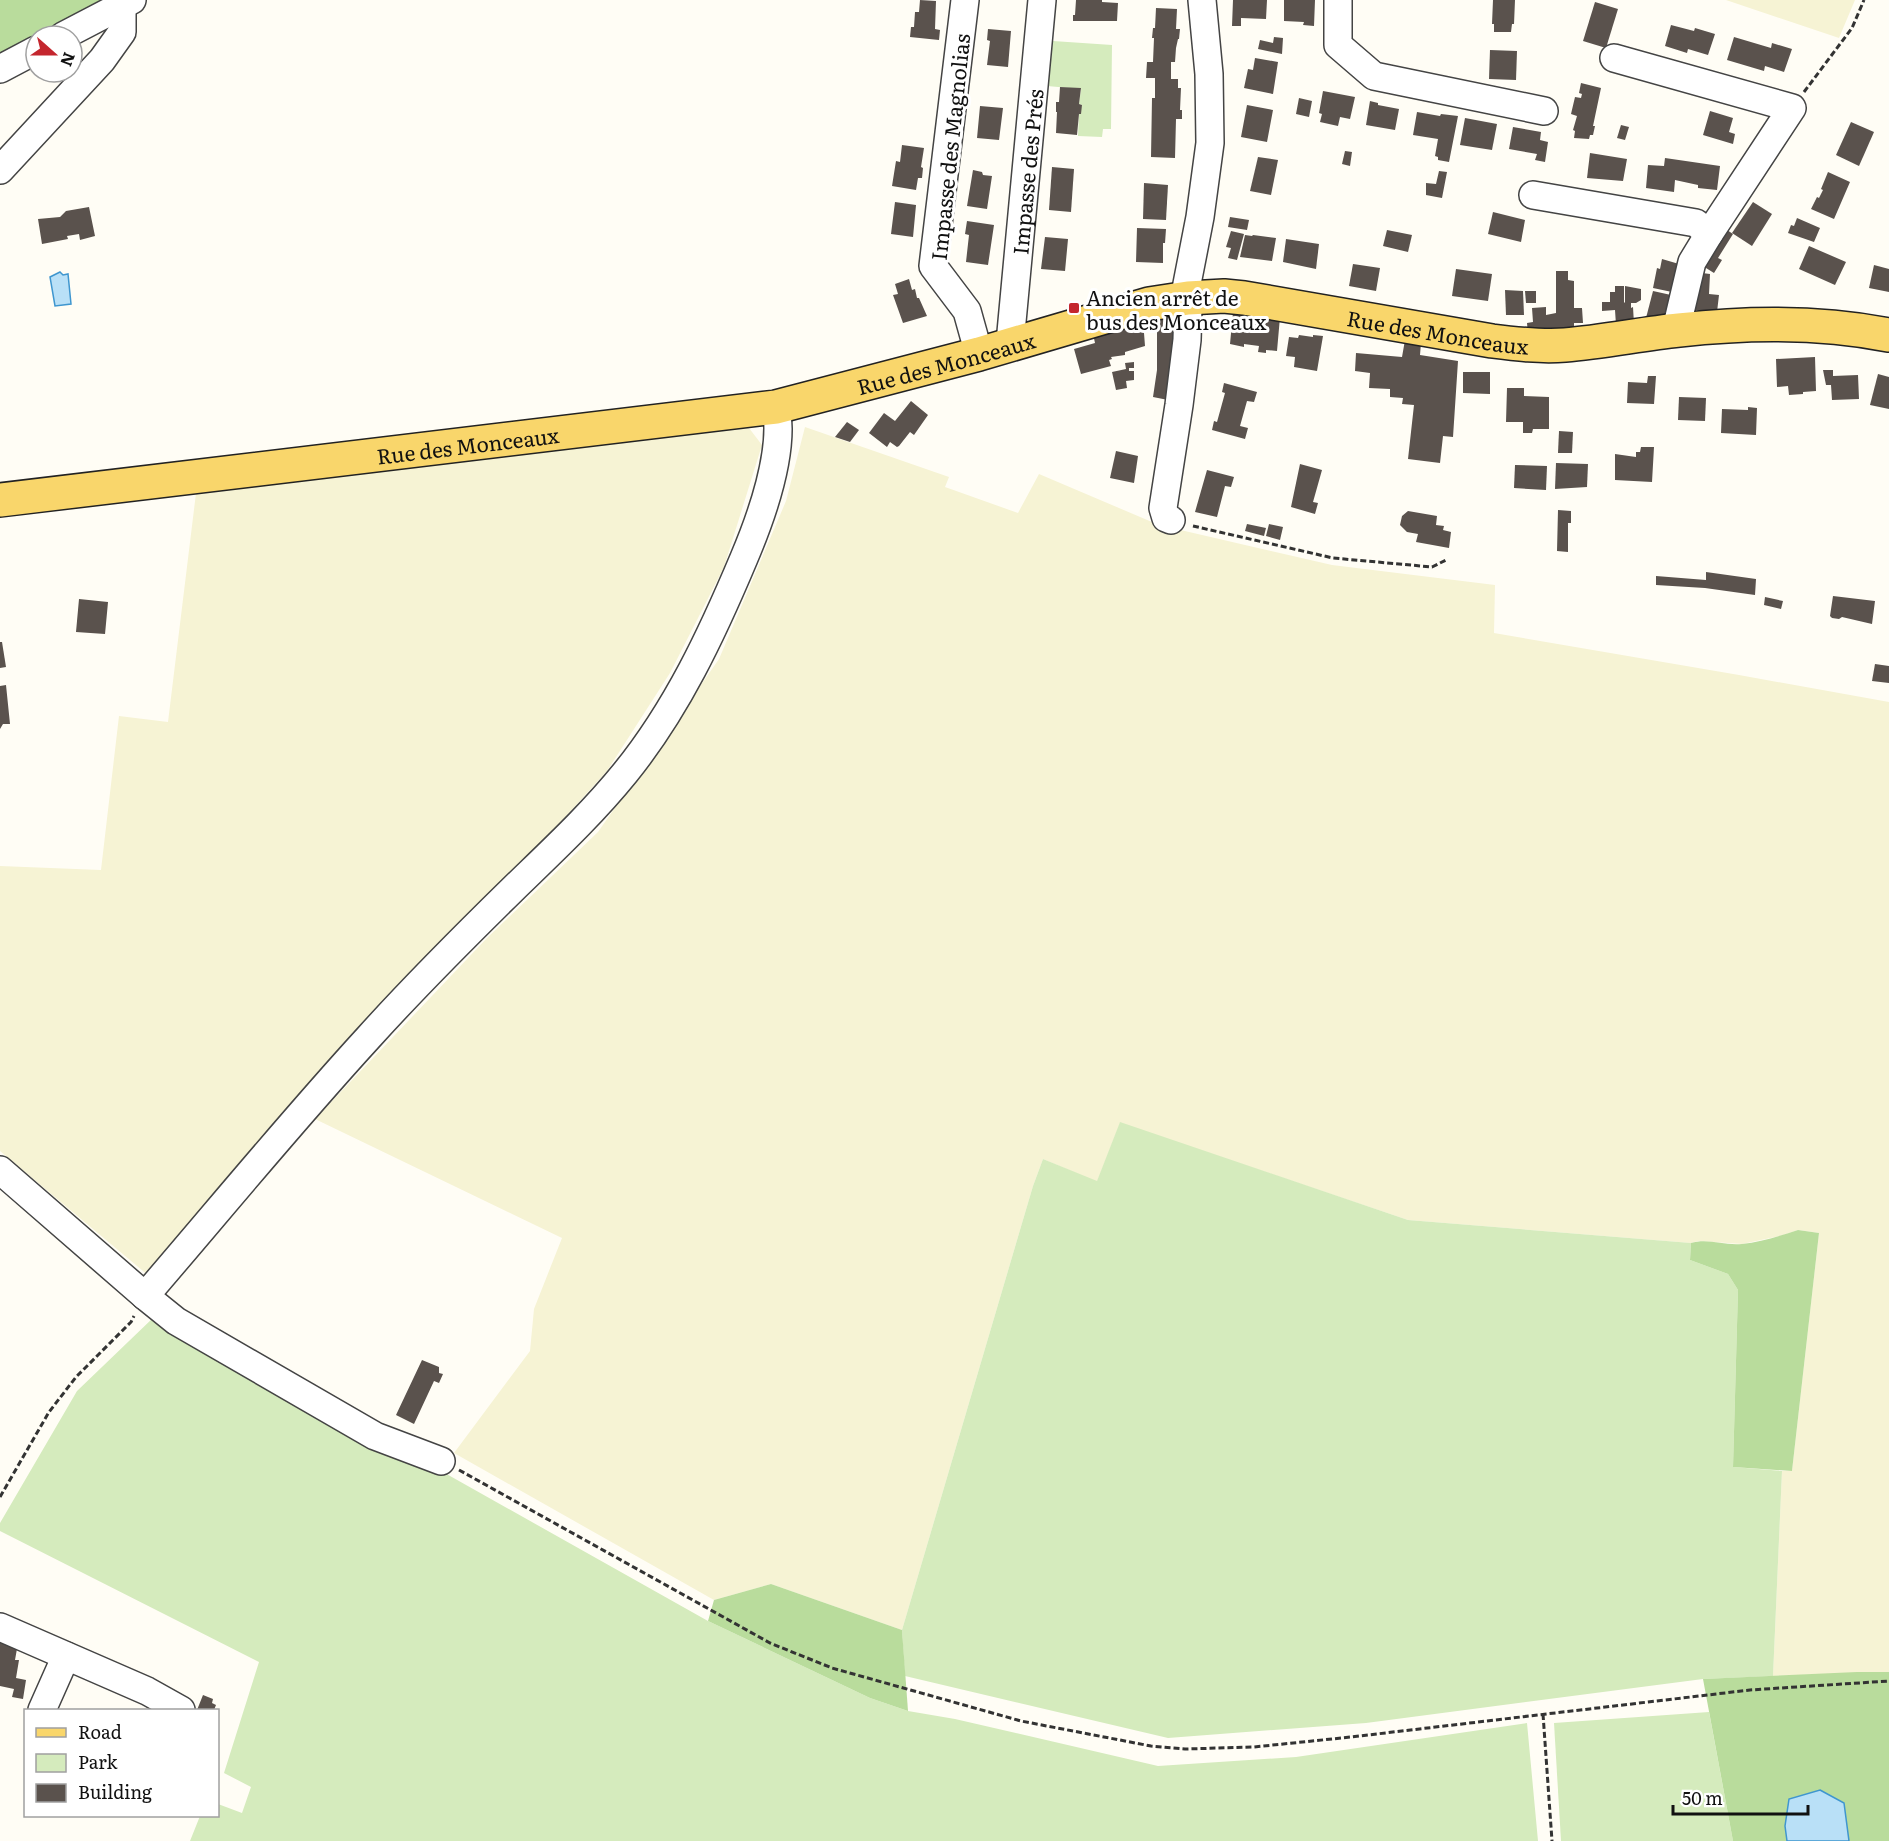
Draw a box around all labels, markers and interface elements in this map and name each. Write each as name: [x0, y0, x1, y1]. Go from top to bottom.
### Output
north arrow: [24, 24, 84, 84]
street label: Impasse des Magnolias: [922, 32, 976, 262]
text: N: [55, 49, 83, 70]
street label: Impasse des Prés: [1003, 87, 1049, 256]
place label: Ancien arrêt de bus des Monceaux: [1086, 281, 1266, 336]
marker: Ancien arrêt de bus des Monceaux: [1067, 301, 1081, 315]
street label: Rue des Monceaux: [1345, 301, 1530, 360]
street label: Rue des Monceaux: [853, 323, 1039, 401]
street label: Rue des Monceaux: [375, 418, 561, 470]
legend: [24, 1709, 219, 1817]
text: Road: [78, 1718, 122, 1745]
text: Park: [78, 1748, 119, 1775]
text: Building: [78, 1778, 153, 1805]
scale bar: [1673, 1778, 1808, 1816]
text: 50 m: [1682, 1784, 1723, 1811]

